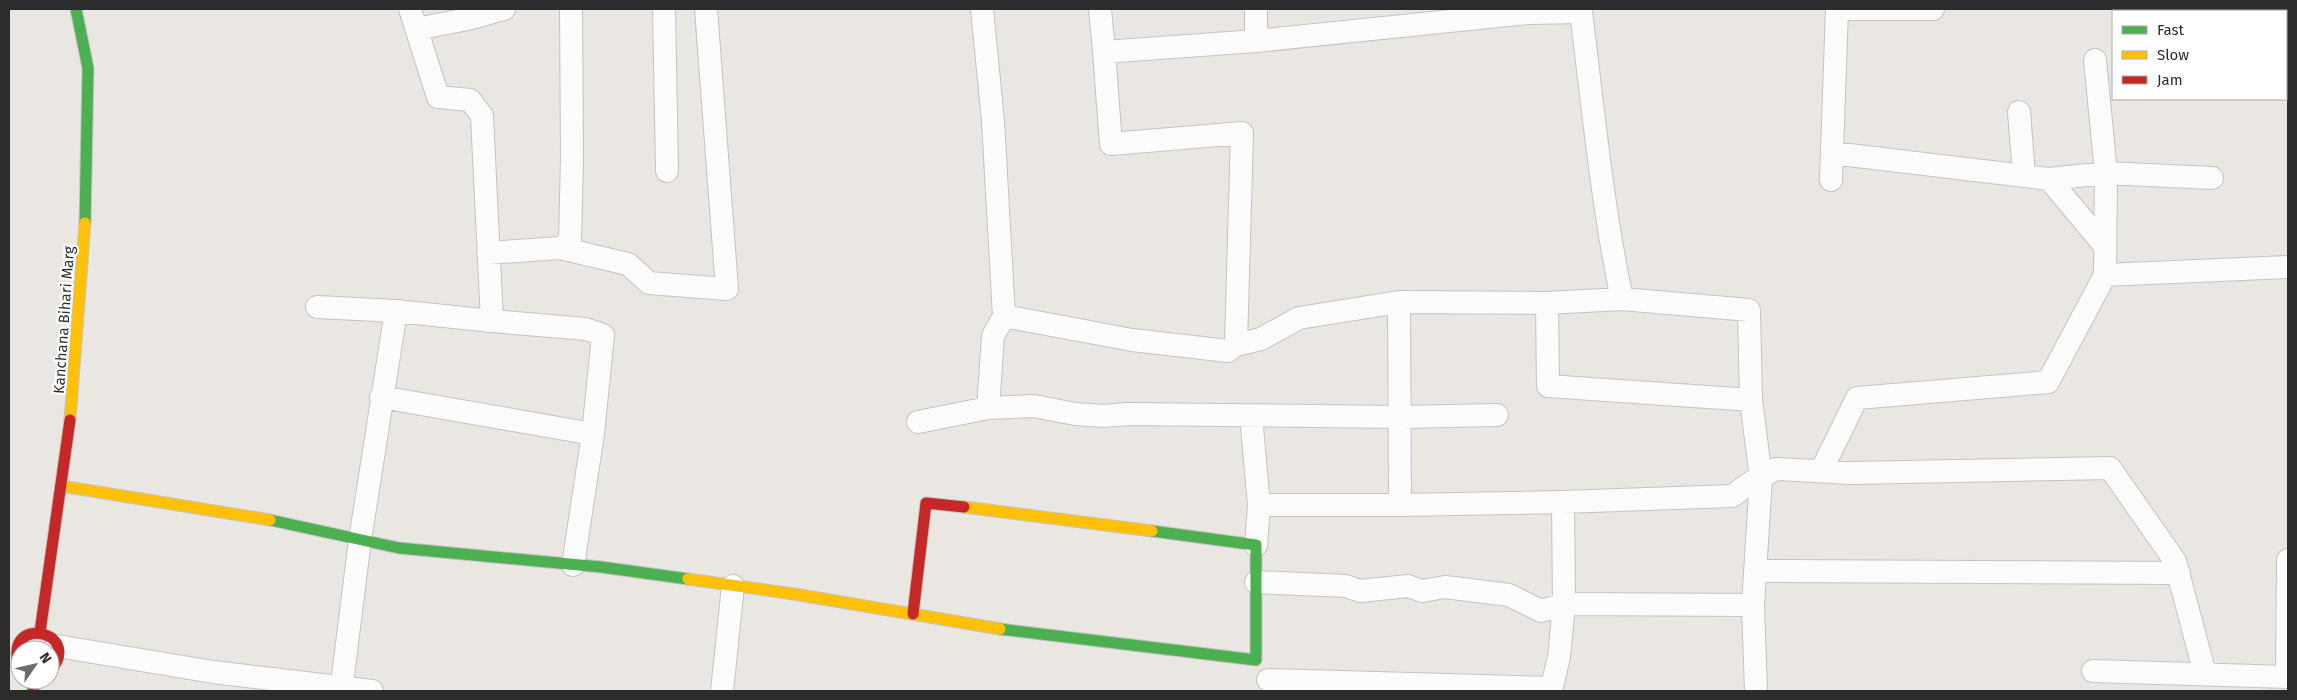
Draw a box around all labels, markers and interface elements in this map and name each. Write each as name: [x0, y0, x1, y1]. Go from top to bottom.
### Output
legend: [2112, 10, 2287, 100]
text: Fast: [2157, 21, 2184, 39]
text: Slow: [2157, 46, 2189, 64]
text: Jam: [2157, 71, 2183, 89]
street label: Kanchana Bihari Marg: [50, 245, 78, 395]
north arrow: [10, 640, 60, 690]
text: N: [36, 649, 55, 667]

